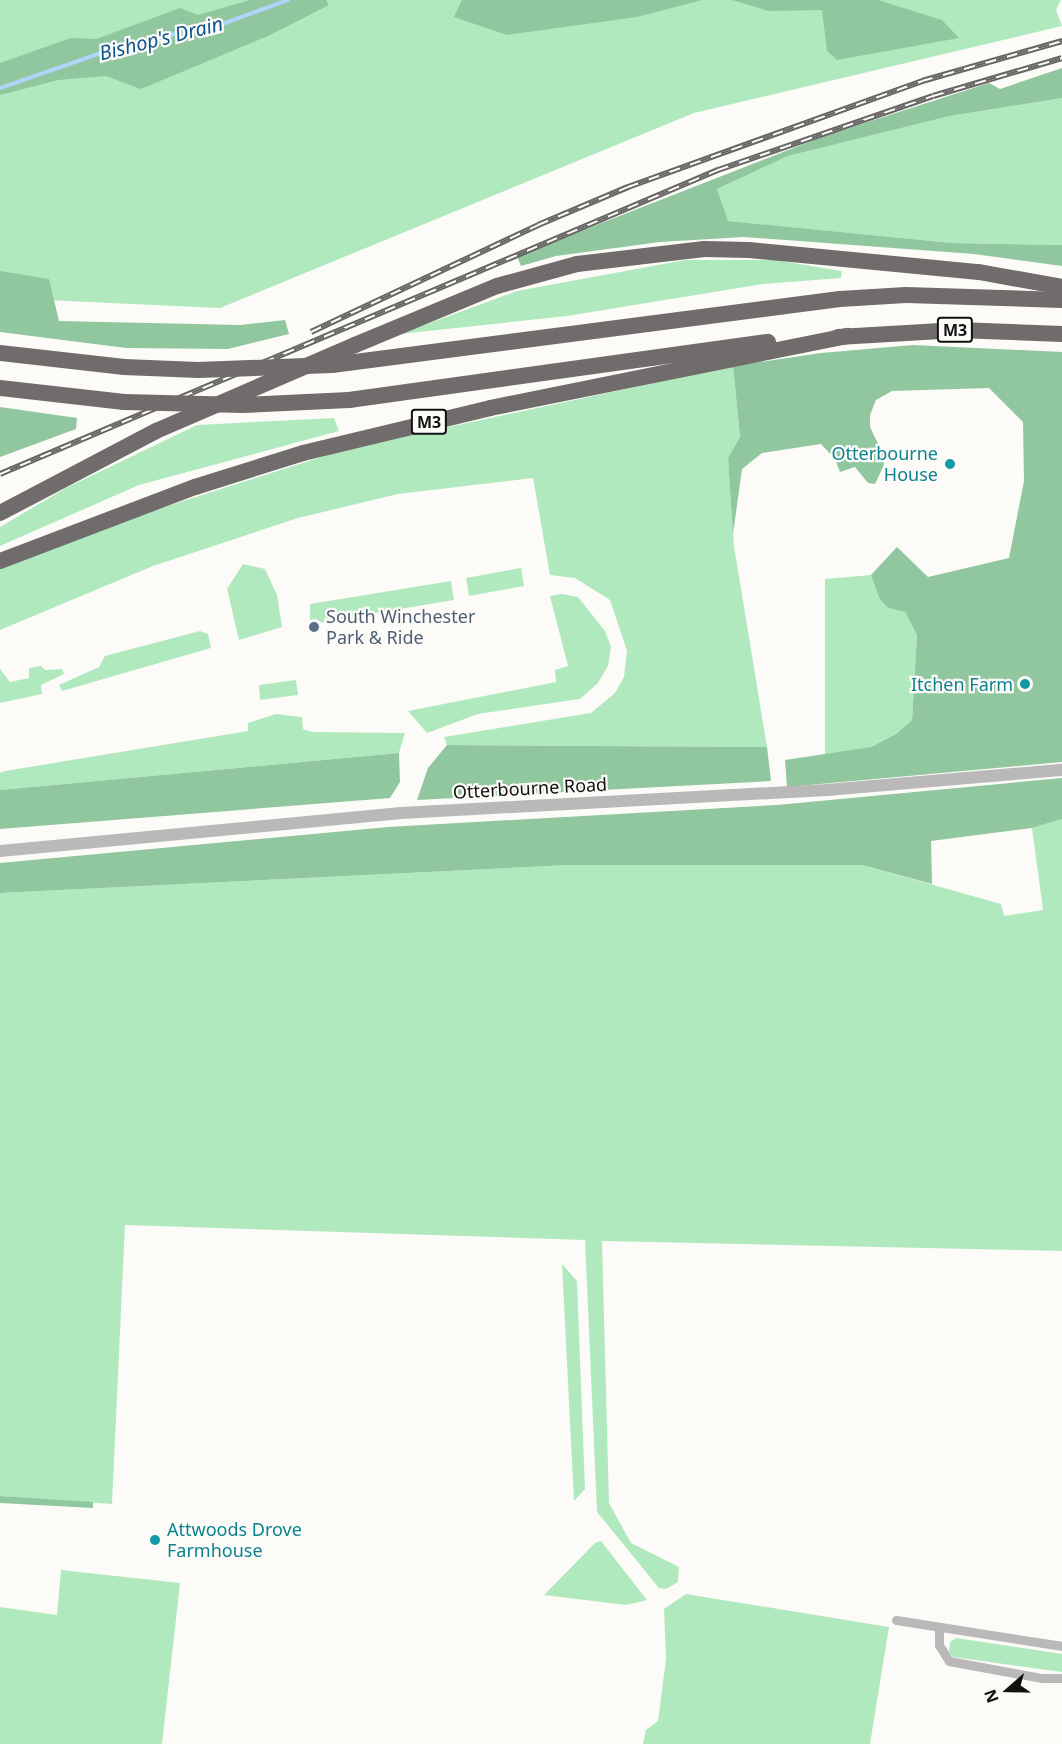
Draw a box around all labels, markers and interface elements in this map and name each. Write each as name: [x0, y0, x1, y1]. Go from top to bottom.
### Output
water label: Bishop's Drain: [97, 11, 225, 65]
road number: M3: [936, 317, 974, 343]
road number: M3: [410, 409, 448, 435]
place label: Otterbourne House: [832, 443, 938, 486]
marker: Otterbourne House: [943, 457, 957, 471]
place label: South Winchester Park & Ride: [326, 606, 475, 648]
marker: South Winchester Park & Ride: [307, 620, 321, 634]
place label: Itchen Farm: [911, 673, 1013, 695]
marker: Itchen Farm: [1018, 677, 1032, 691]
street label: Otterbourne Road: [452, 773, 608, 803]
place label: Attwoods Drove Farmhouse: [167, 1519, 302, 1562]
marker: Attwoods Drove Farmhouse: [148, 1533, 162, 1547]
north arrow: [978, 1660, 1038, 1720]
text: N: [979, 1686, 1004, 1706]

